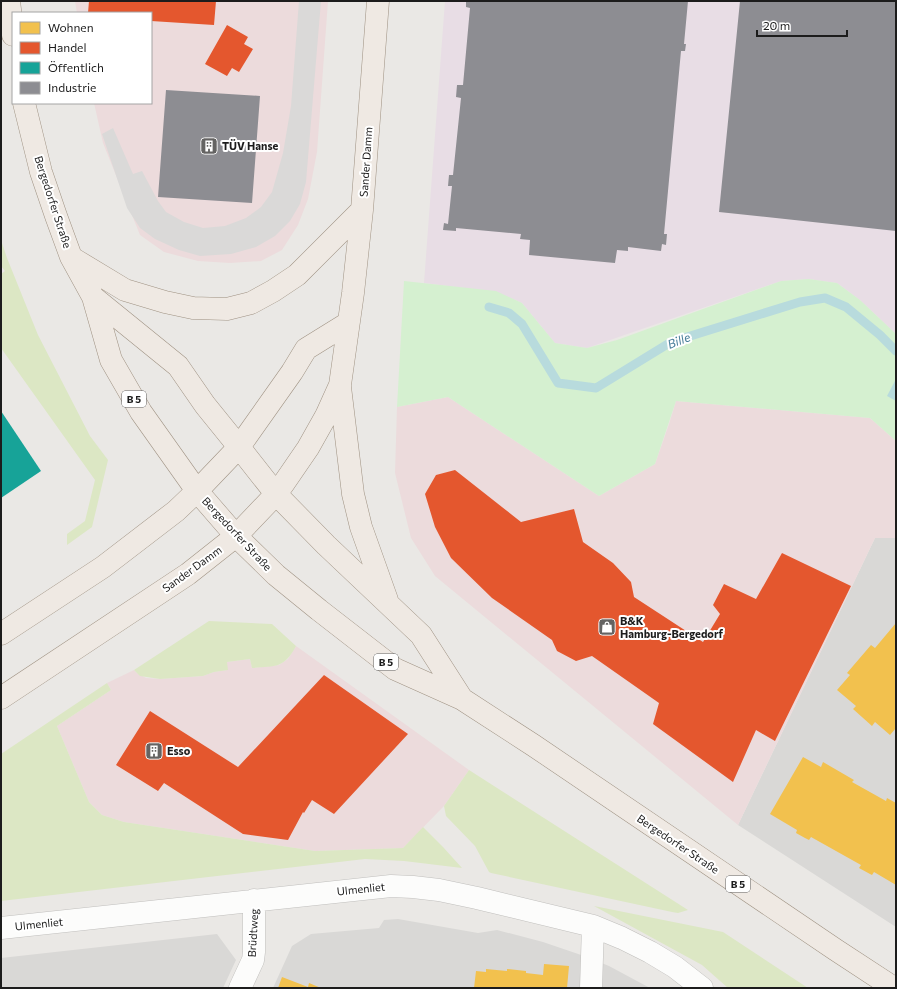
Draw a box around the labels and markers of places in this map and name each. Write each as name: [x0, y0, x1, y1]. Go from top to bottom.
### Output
building icon: TÜV Hanse: [199, 136, 219, 156]
place label: TÜV Hanse: [222, 139, 279, 152]
place label: B&K Hamburg-Bergedorf: [620, 614, 723, 640]
shop icon: B&K Hamburg-Bergedorf: [597, 617, 617, 637]
building icon: Esso: [144, 741, 164, 761]
place label: Esso: [167, 744, 191, 757]

